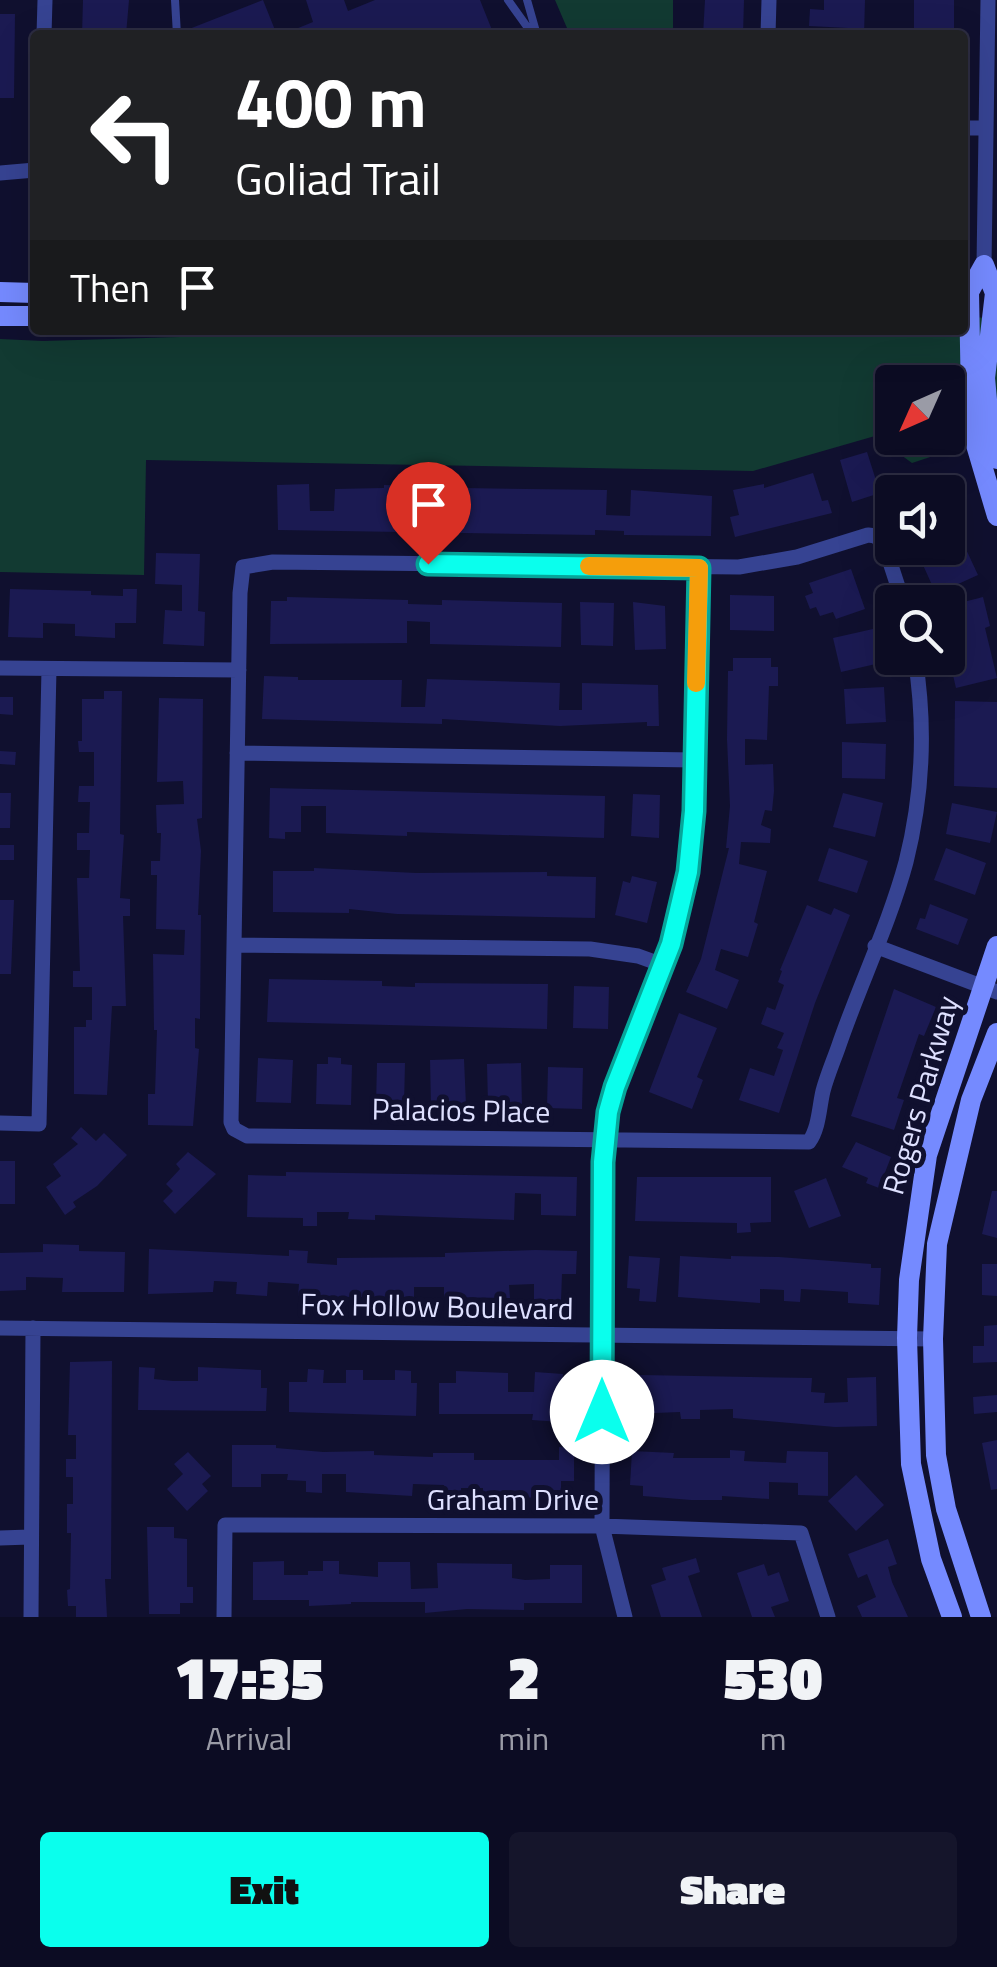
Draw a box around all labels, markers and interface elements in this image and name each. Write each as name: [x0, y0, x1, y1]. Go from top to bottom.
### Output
text: 400 m: [235, 48, 427, 154]
icon: left: [70, 70, 200, 200]
text: Goliad Trail: [235, 144, 441, 212]
text: Then: [70, 259, 150, 317]
icon: arrive: [170, 260, 225, 315]
north arrow: [875, 365, 965, 455]
map controls: [875, 365, 965, 675]
pin: [386, 462, 471, 565]
button: sound: [875, 475, 965, 565]
icon: arrive: [401, 477, 456, 532]
button: search: [875, 585, 965, 675]
street label: Rogers Parkway: [870, 990, 970, 1200]
street label: Palacios Place: [371, 1085, 551, 1135]
street label: Fox Hollow Boulevard: [300, 1281, 574, 1331]
position arrow: [550, 1360, 654, 1464]
street label: Graham Drive: [427, 1476, 599, 1522]
text: 17:35: [174, 1631, 324, 1722]
text: 2: [507, 1631, 540, 1722]
text: 530: [724, 1631, 823, 1722]
text: Arrival: [206, 1714, 292, 1762]
text: min: [498, 1714, 549, 1762]
text: m: [760, 1714, 786, 1762]
button: Exit: [40, 1832, 489, 1947]
button: Share: [509, 1832, 957, 1947]

